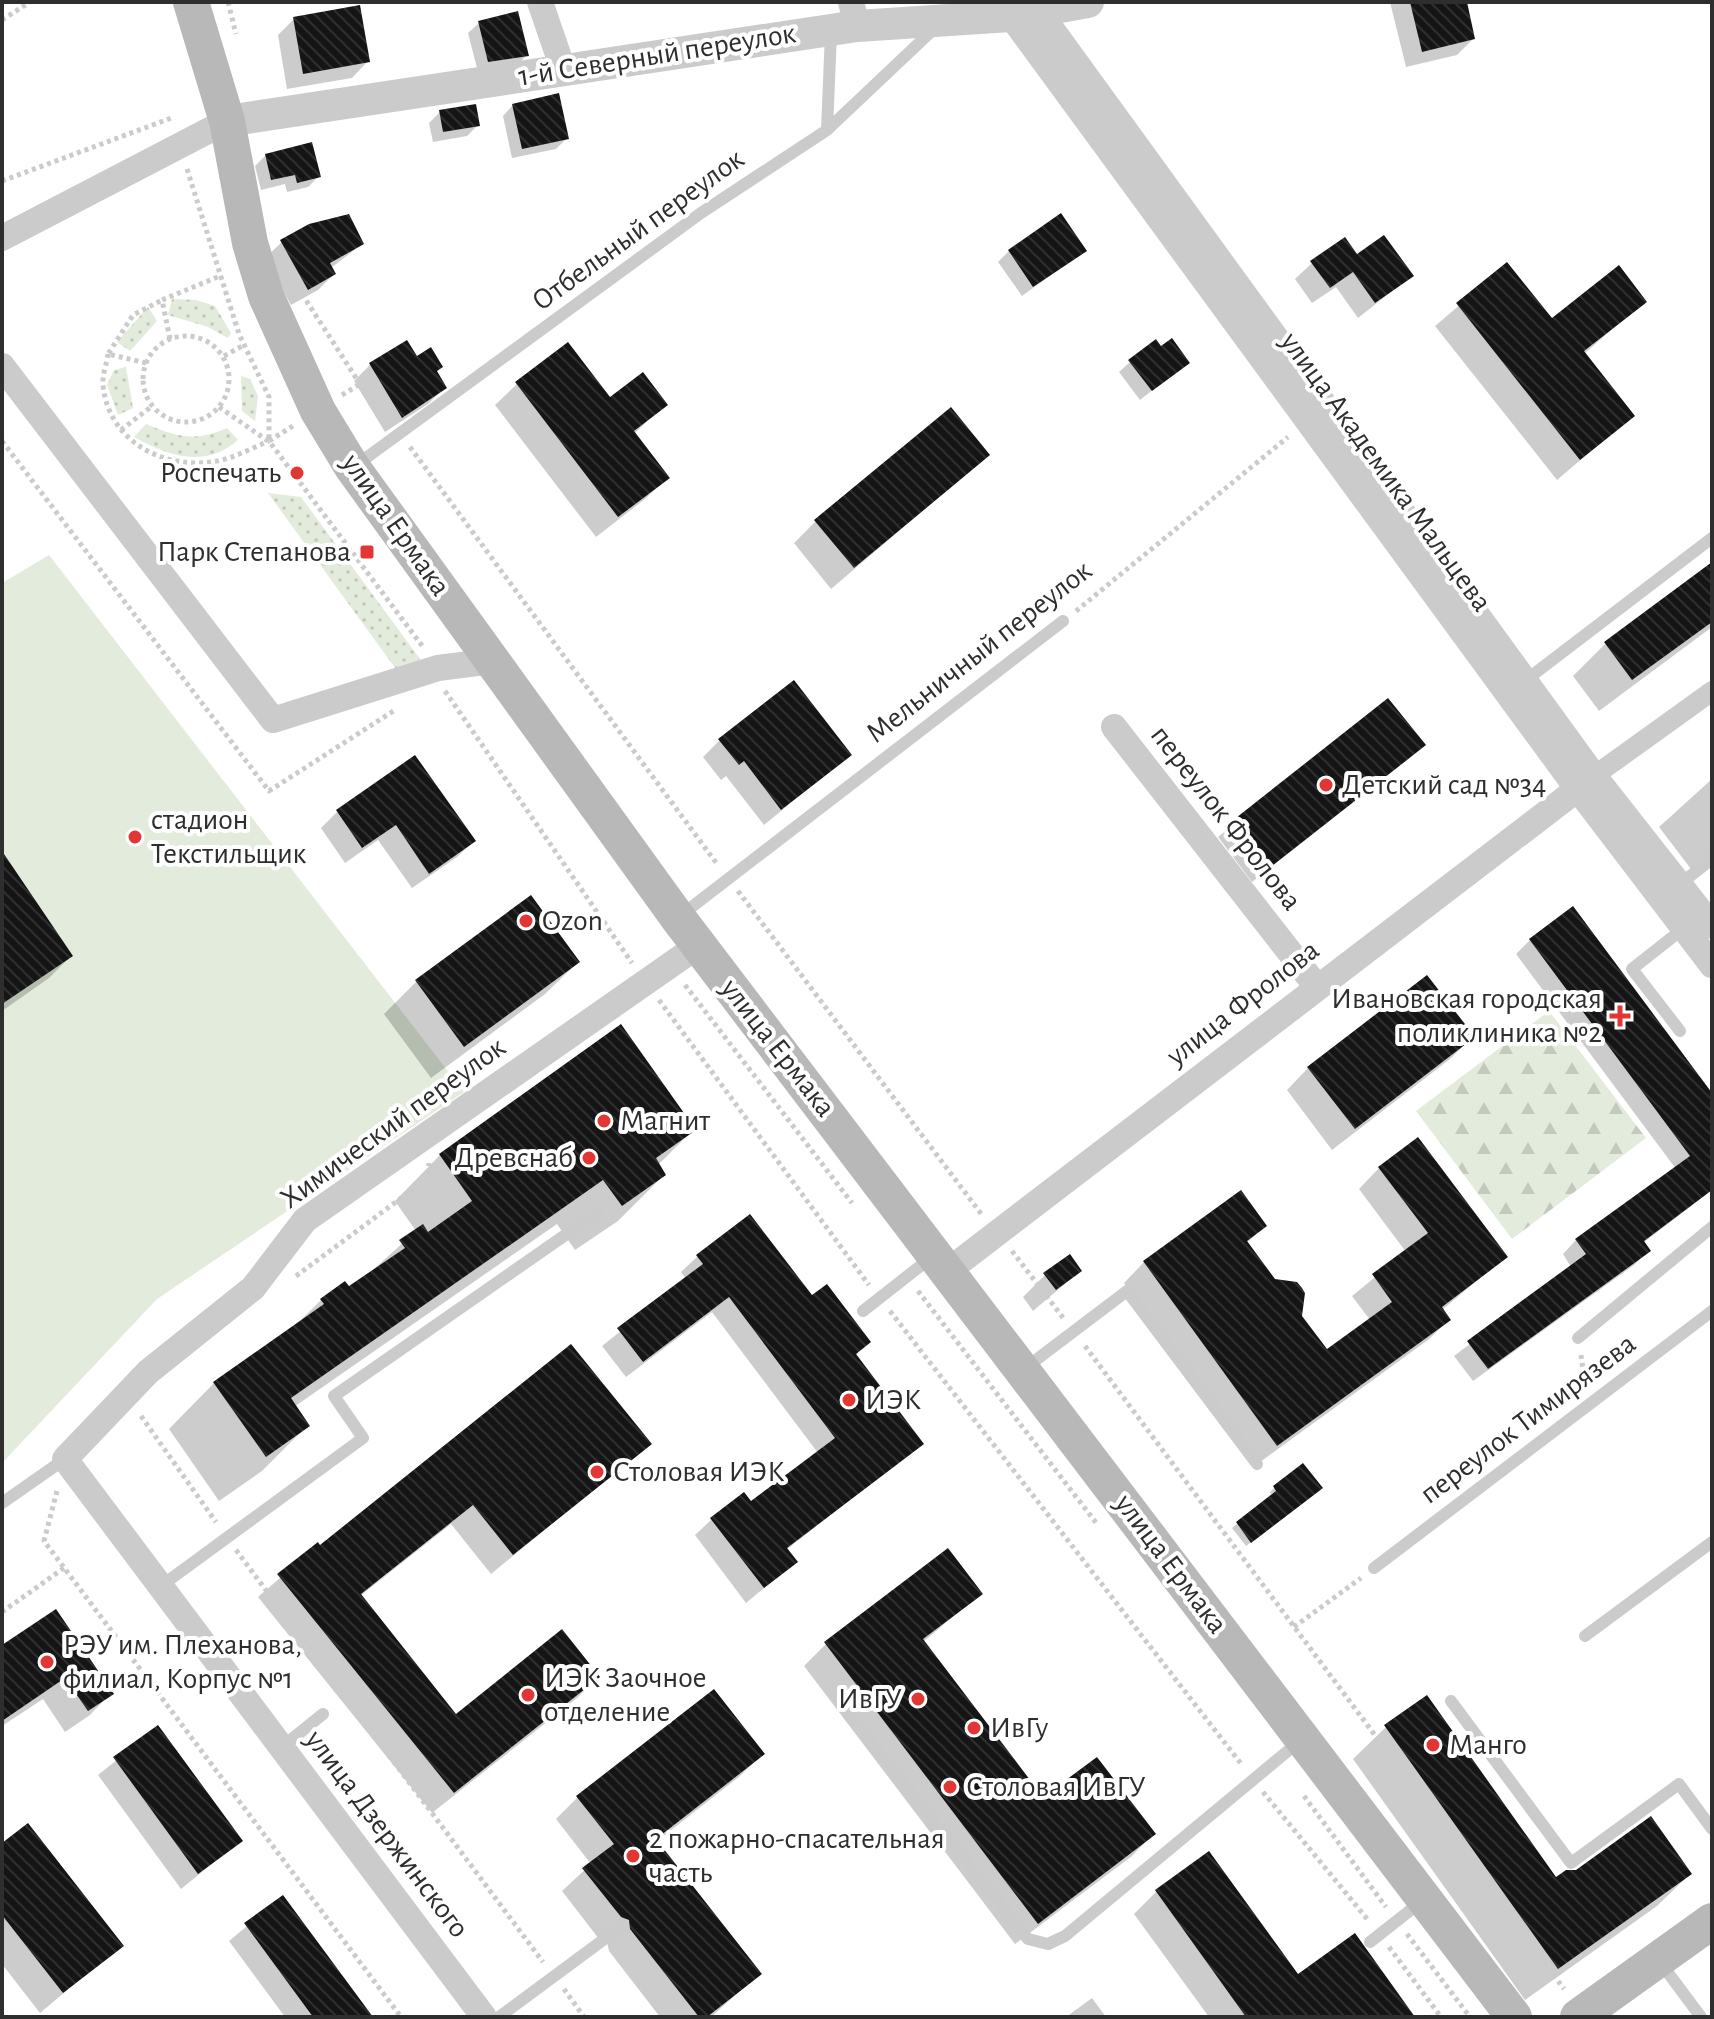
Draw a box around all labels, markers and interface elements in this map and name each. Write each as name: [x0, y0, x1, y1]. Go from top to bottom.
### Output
street label: 1-й Северный переулок: [516, 18, 798, 92]
street label: Отбельный переулок: [527, 143, 749, 317]
street label: улица Академика Мальцева: [1274, 326, 1497, 617]
street label: улица Ермака: [336, 448, 456, 602]
place label: Роспечать: [160, 458, 281, 488]
marker: Роспечать: [288, 464, 306, 482]
place label: Парк Степанова: [157, 537, 351, 567]
marker: Парк Степанова: [358, 543, 376, 561]
street label: Мельничный переулок: [861, 555, 1097, 749]
street label: переулок Фролова: [1145, 720, 1307, 916]
place label: Детский сад №34: [1342, 770, 1546, 800]
marker: Детский сад №34: [1317, 776, 1335, 794]
place label: стадион Текстильщик: [151, 805, 307, 869]
marker: стадион Текстильщик: [126, 828, 144, 846]
place label: Ozon: [542, 906, 603, 936]
marker: Ozon: [517, 912, 535, 930]
street label: улица Фролова: [1160, 935, 1325, 1072]
street label: улица Ермака: [715, 973, 841, 1123]
place label: Ивановская городская поликлиника №2: [1331, 984, 1602, 1048]
marker: Ивановская городская поликлиника №2: [1609, 1005, 1631, 1027]
street label: Химический переулок: [275, 1032, 511, 1214]
place label: Магнит: [620, 1106, 710, 1136]
marker: Магнит: [595, 1112, 613, 1130]
place label: Древснаб: [454, 1143, 573, 1173]
marker: Древснаб: [580, 1149, 598, 1167]
street label: переулок Тимирязева: [1415, 1328, 1641, 1510]
place label: ИЭК: [865, 1385, 921, 1415]
marker: ИЭК: [840, 1391, 858, 1409]
place label: Столовая ИЭК: [613, 1457, 785, 1487]
marker: Столовая ИЭК: [588, 1463, 606, 1481]
street label: улица Ермака: [1109, 1488, 1233, 1639]
place label: РЭУ им. Плеханова, филиал, Корпус №1: [63, 1630, 302, 1694]
marker: РЭУ им. Плеханова, филиал, Корпус №1: [38, 1653, 56, 1671]
place label: ИЭК Заочное отделение: [544, 1663, 707, 1727]
place label: ИвГУ: [838, 1684, 902, 1714]
marker: ИЭК Заочное отделение: [519, 1686, 537, 1704]
marker: ИвГУ: [909, 1690, 927, 1708]
place label: ИвГу: [990, 1713, 1048, 1743]
marker: ИвГу: [965, 1719, 983, 1737]
street label: улица Дзержинского: [299, 1724, 474, 1943]
place label: Манго: [1449, 1730, 1527, 1760]
marker: Манго: [1424, 1736, 1442, 1754]
place label: Столовая ИвГУ: [966, 1772, 1146, 1802]
marker: Столовая ИвГУ: [941, 1778, 959, 1796]
place label: 2 пожарно-спасательная часть: [649, 1824, 945, 1888]
marker: 2 пожарно-спасательная часть: [624, 1847, 642, 1865]

